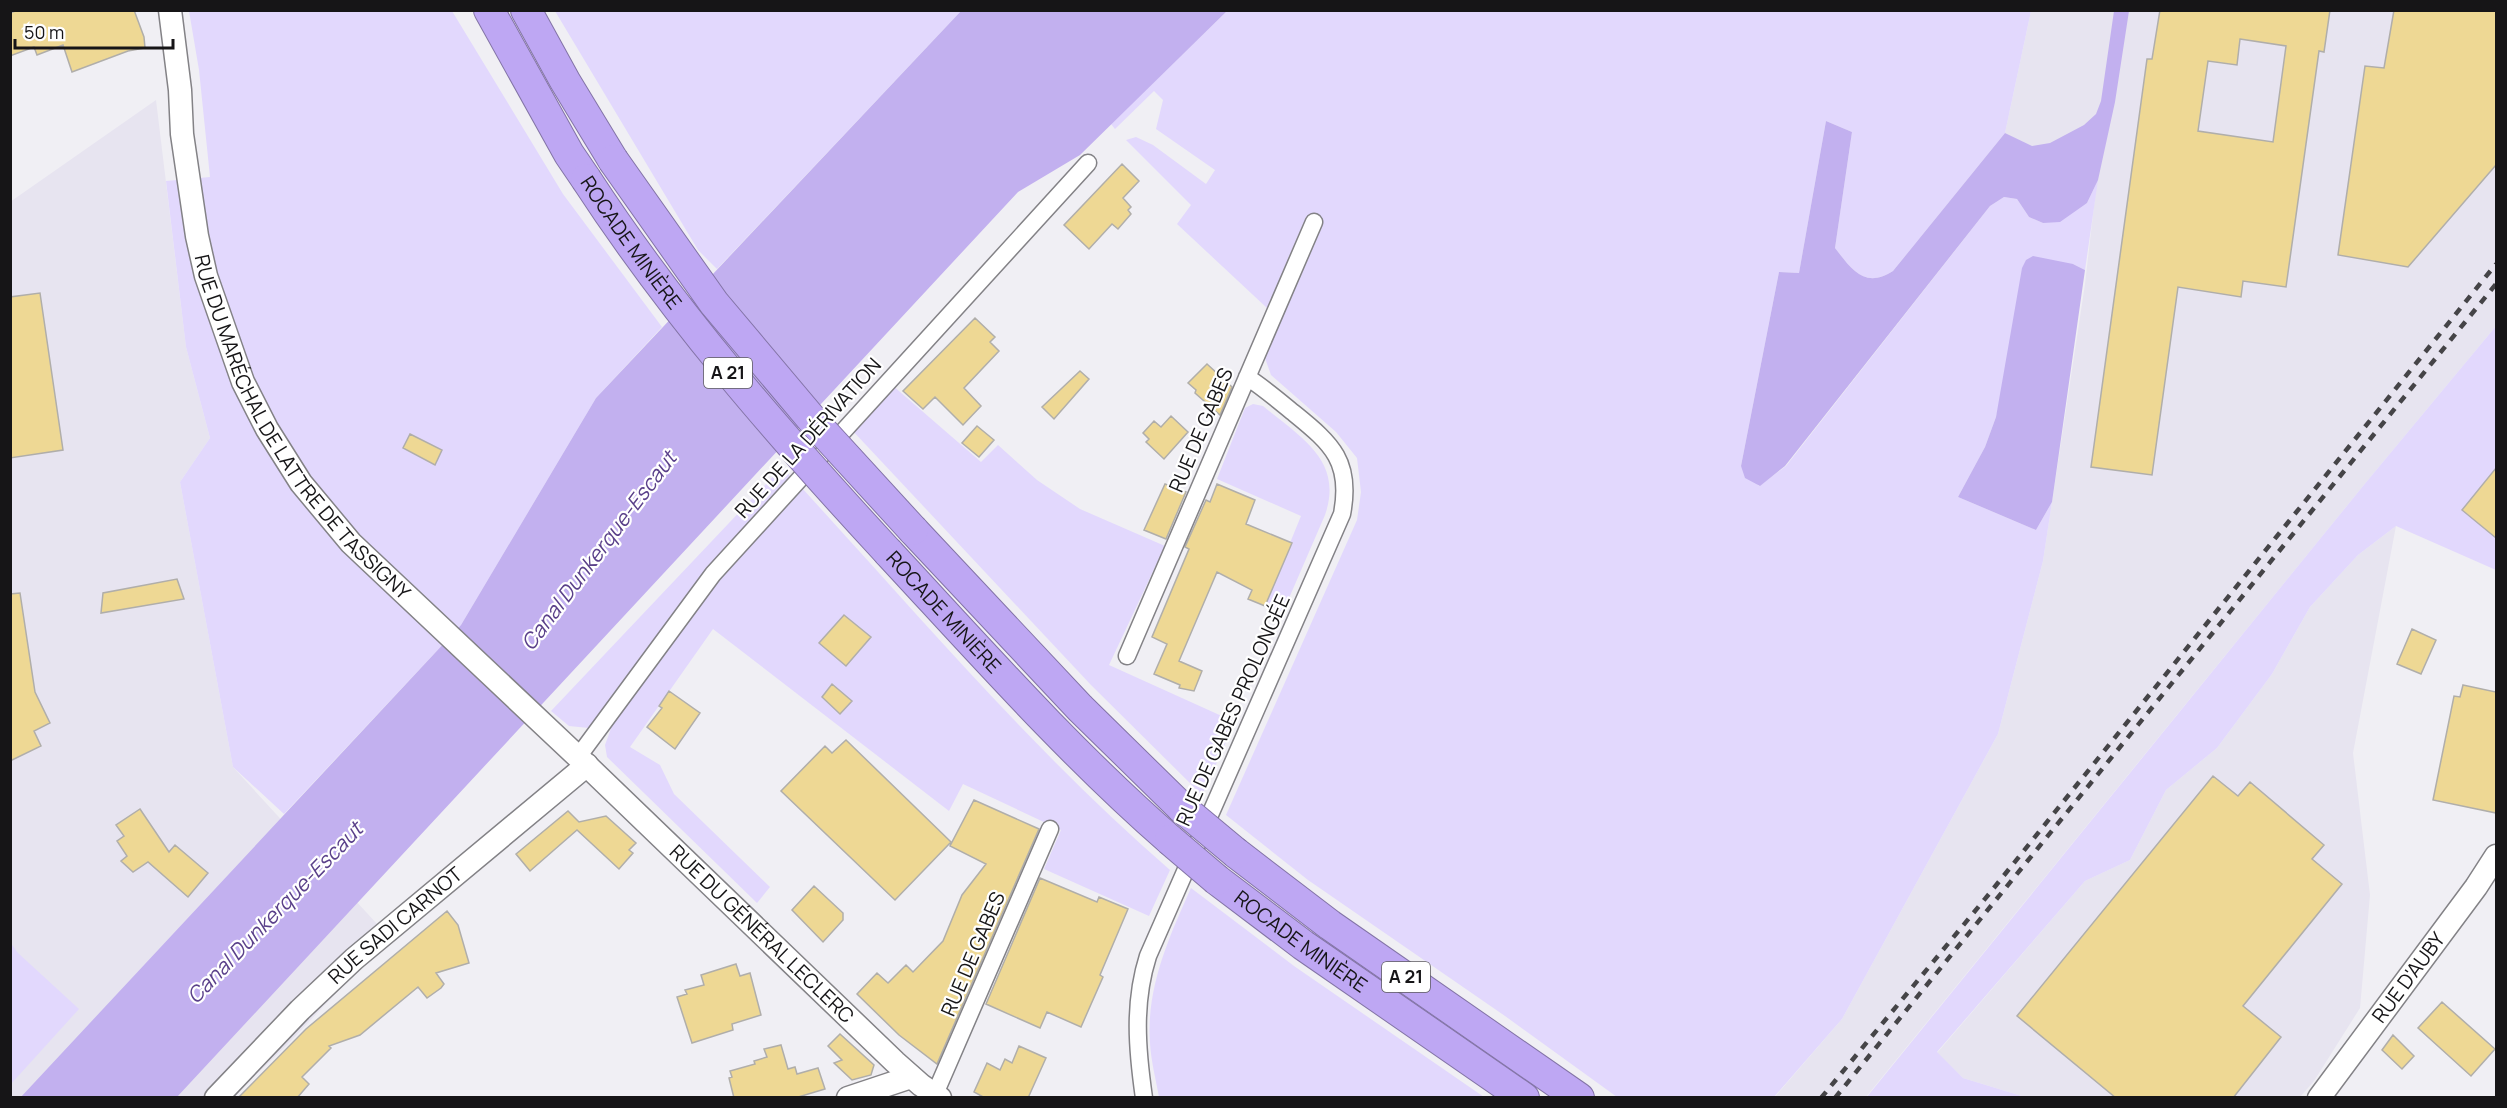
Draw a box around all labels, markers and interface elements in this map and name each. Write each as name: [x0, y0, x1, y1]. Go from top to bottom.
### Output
scale bar: [15, 12, 172, 50]
text: 50 m: [24, 20, 64, 44]
street label: ROCADE MINIÈRE: [575, 171, 688, 315]
street label: RUE DU MARÉCHAL DE LATTRE DE TASSIGNY: [189, 252, 417, 606]
street label: RUE DE LA DÉRIVATION: [728, 352, 887, 524]
road number: A 21: [704, 358, 752, 388]
street label: RUE DE GABES: [1162, 363, 1239, 496]
water label: Canal Dunkerque-Escaut: [514, 443, 684, 656]
street label: ROCADE MINIÈRE: [881, 545, 1007, 679]
street label: RUE DE GABES PROLONGÉE: [1169, 590, 1296, 830]
water label: Canal Dunkerque-Escaut: [180, 814, 370, 1009]
street label: RUE DU GÉNÉRAL LECLERC: [664, 838, 860, 1029]
street label: RUE SADI CARNOT: [322, 860, 468, 990]
street label: ROCADE MINIÈRE: [1229, 884, 1373, 998]
street label: RUE DE GABES: [934, 887, 1011, 1020]
street label: RUE D'AUBY: [2366, 926, 2451, 1028]
road number: A 21: [1382, 962, 1430, 992]

